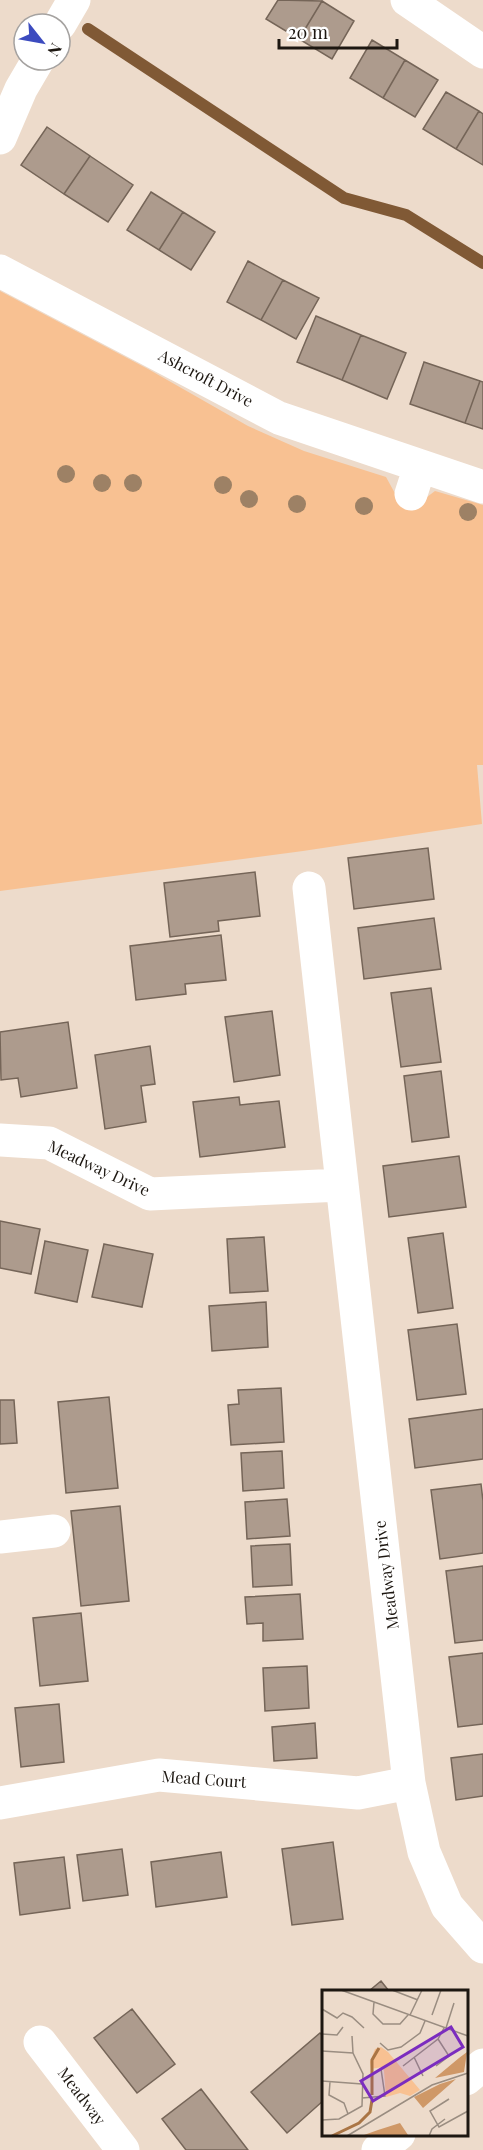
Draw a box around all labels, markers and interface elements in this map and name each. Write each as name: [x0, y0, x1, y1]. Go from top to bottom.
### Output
north arrow: [12, 12, 72, 72]
scale bar: [279, 12, 398, 50]
text: 20 m: [288, 20, 328, 44]
text: N: [43, 40, 67, 61]
street label: Ashcroft Drive: [155, 343, 257, 411]
street label: Meadway Drive: [45, 1135, 153, 1200]
street label: Meadway Drive: [368, 1519, 403, 1631]
street label: Mead Court: [161, 1765, 247, 1792]
inset map: [322, 1990, 468, 2135]
street label: Meadway: [54, 2063, 111, 2129]

